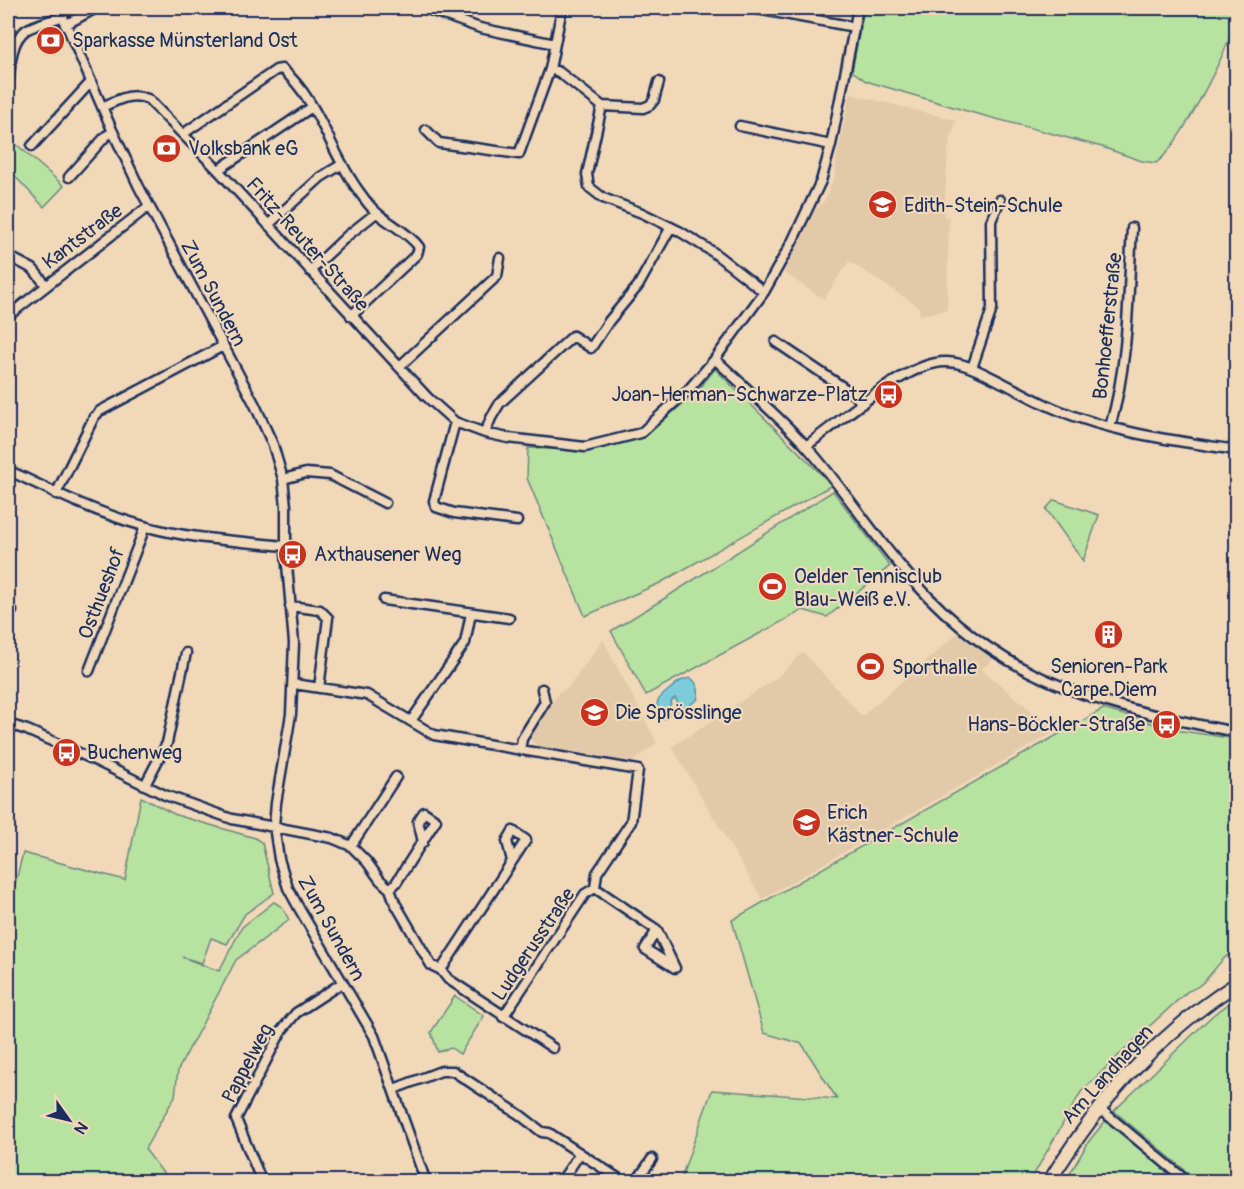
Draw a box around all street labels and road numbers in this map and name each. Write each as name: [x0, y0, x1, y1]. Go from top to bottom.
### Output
street label: Fritz-Reuter-Straße: [241, 172, 374, 317]
street label: Kantstraße: [37, 198, 128, 275]
street label: Zum Sundern: [175, 236, 252, 351]
street label: Bonhoefferstraße: [1087, 251, 1128, 401]
street label: Osthueshof: [73, 544, 130, 643]
street label: Zum Sundern: [292, 871, 371, 985]
street label: Ludgerusstraße: [486, 883, 581, 1006]
street label: Pappelweg: [216, 1019, 279, 1107]
street label: Am Landhagen: [1056, 1019, 1159, 1129]

